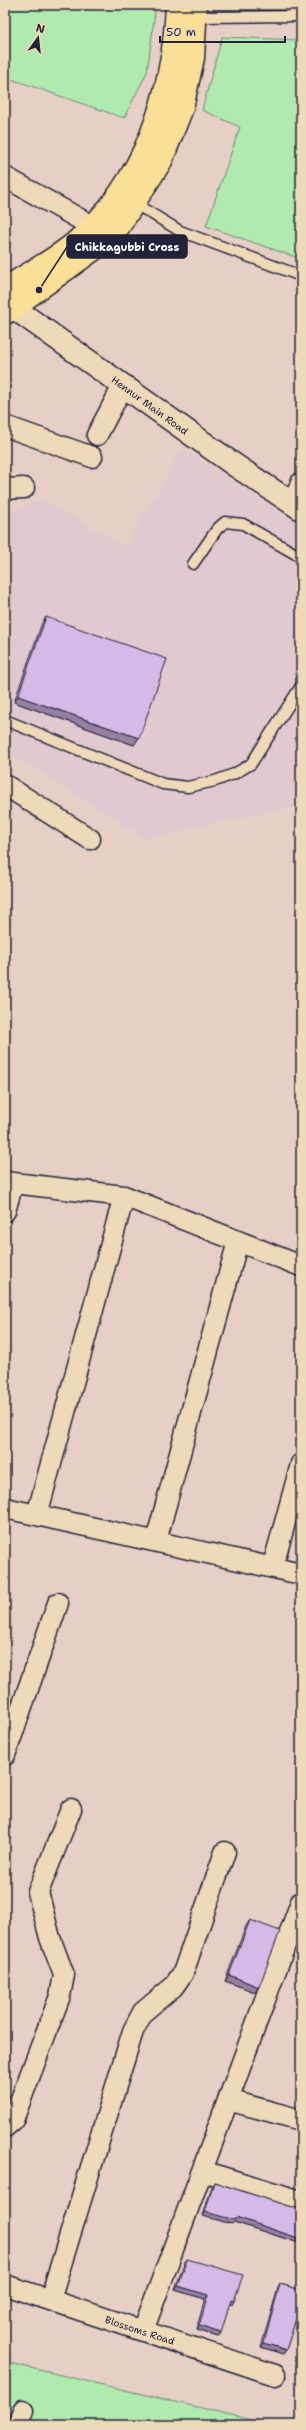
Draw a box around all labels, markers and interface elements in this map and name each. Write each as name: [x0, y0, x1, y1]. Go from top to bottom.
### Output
north arrow: [18, 18, 58, 58]
scale bar: [160, 18, 285, 44]
text: N: [34, 20, 47, 37]
text: 50 m: [166, 24, 196, 40]
callout: Chikkagubbi Cross: [67, 235, 187, 258]
text: Chikkagubbi Cross: [75, 240, 179, 255]
street label: Hennur Main Road: [109, 373, 191, 438]
street label: Blossoms Road: [103, 2313, 177, 2348]

